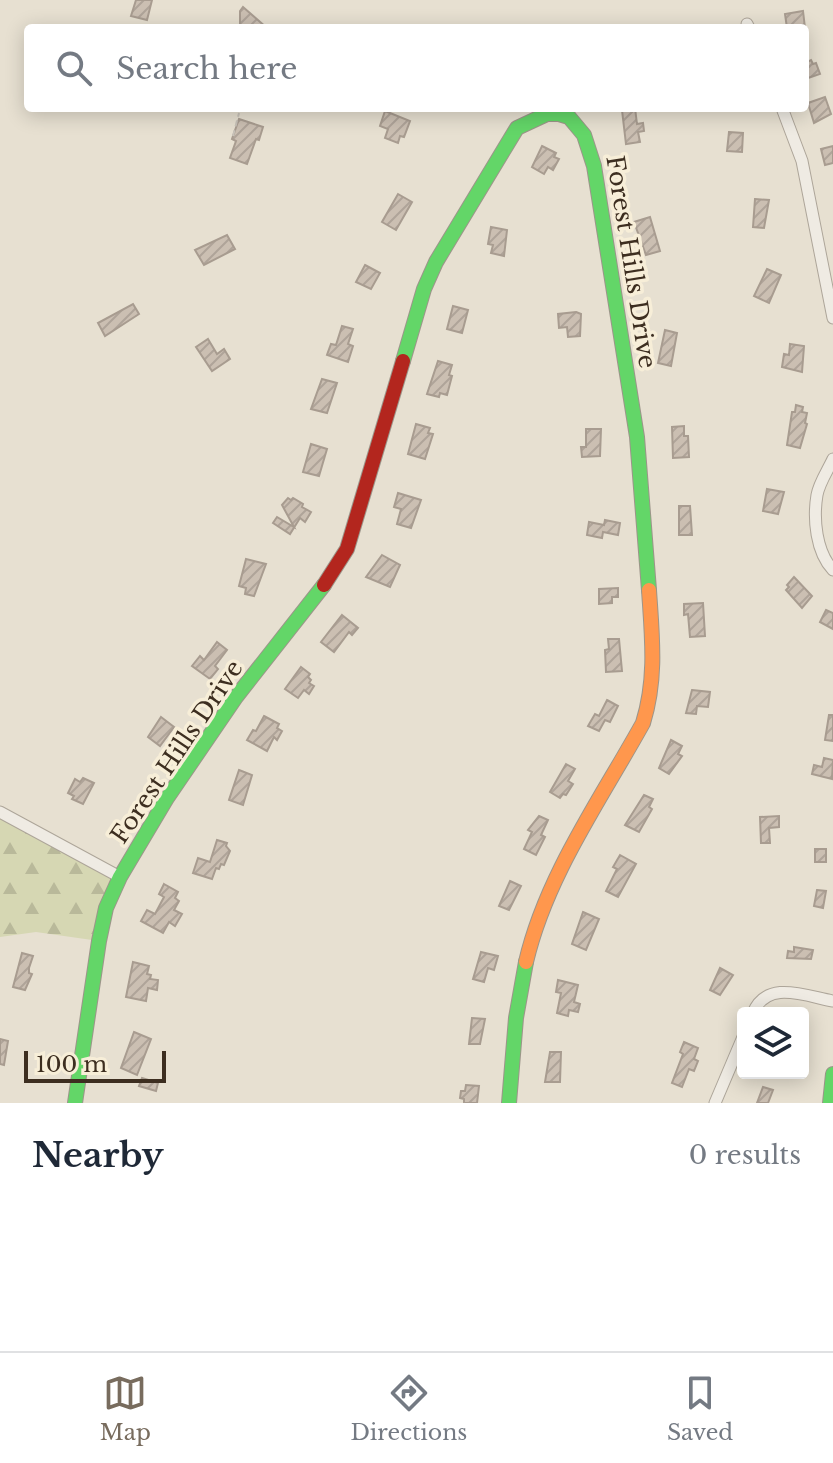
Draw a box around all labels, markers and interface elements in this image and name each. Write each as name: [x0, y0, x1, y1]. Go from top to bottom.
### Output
search box: [24, 24, 809, 112]
icon: search: [52, 46, 96, 90]
text: Search here: [116, 50, 297, 87]
street label: Forest Hills Drive: [600, 154, 663, 370]
street label: Forest Hills Drive: [104, 655, 249, 849]
map controls: [737, 1007, 809, 1079]
button: layers: [737, 1007, 809, 1079]
scale bar: [24, 1047, 166, 1083]
text: 100 m: [36, 1051, 107, 1078]
text: Nearby: [32, 1134, 164, 1176]
text: 0 results: [689, 1139, 801, 1171]
tab: Map: [100, 1371, 151, 1446]
tab: Directions: [350, 1371, 467, 1446]
tab: Saved: [667, 1371, 733, 1446]

